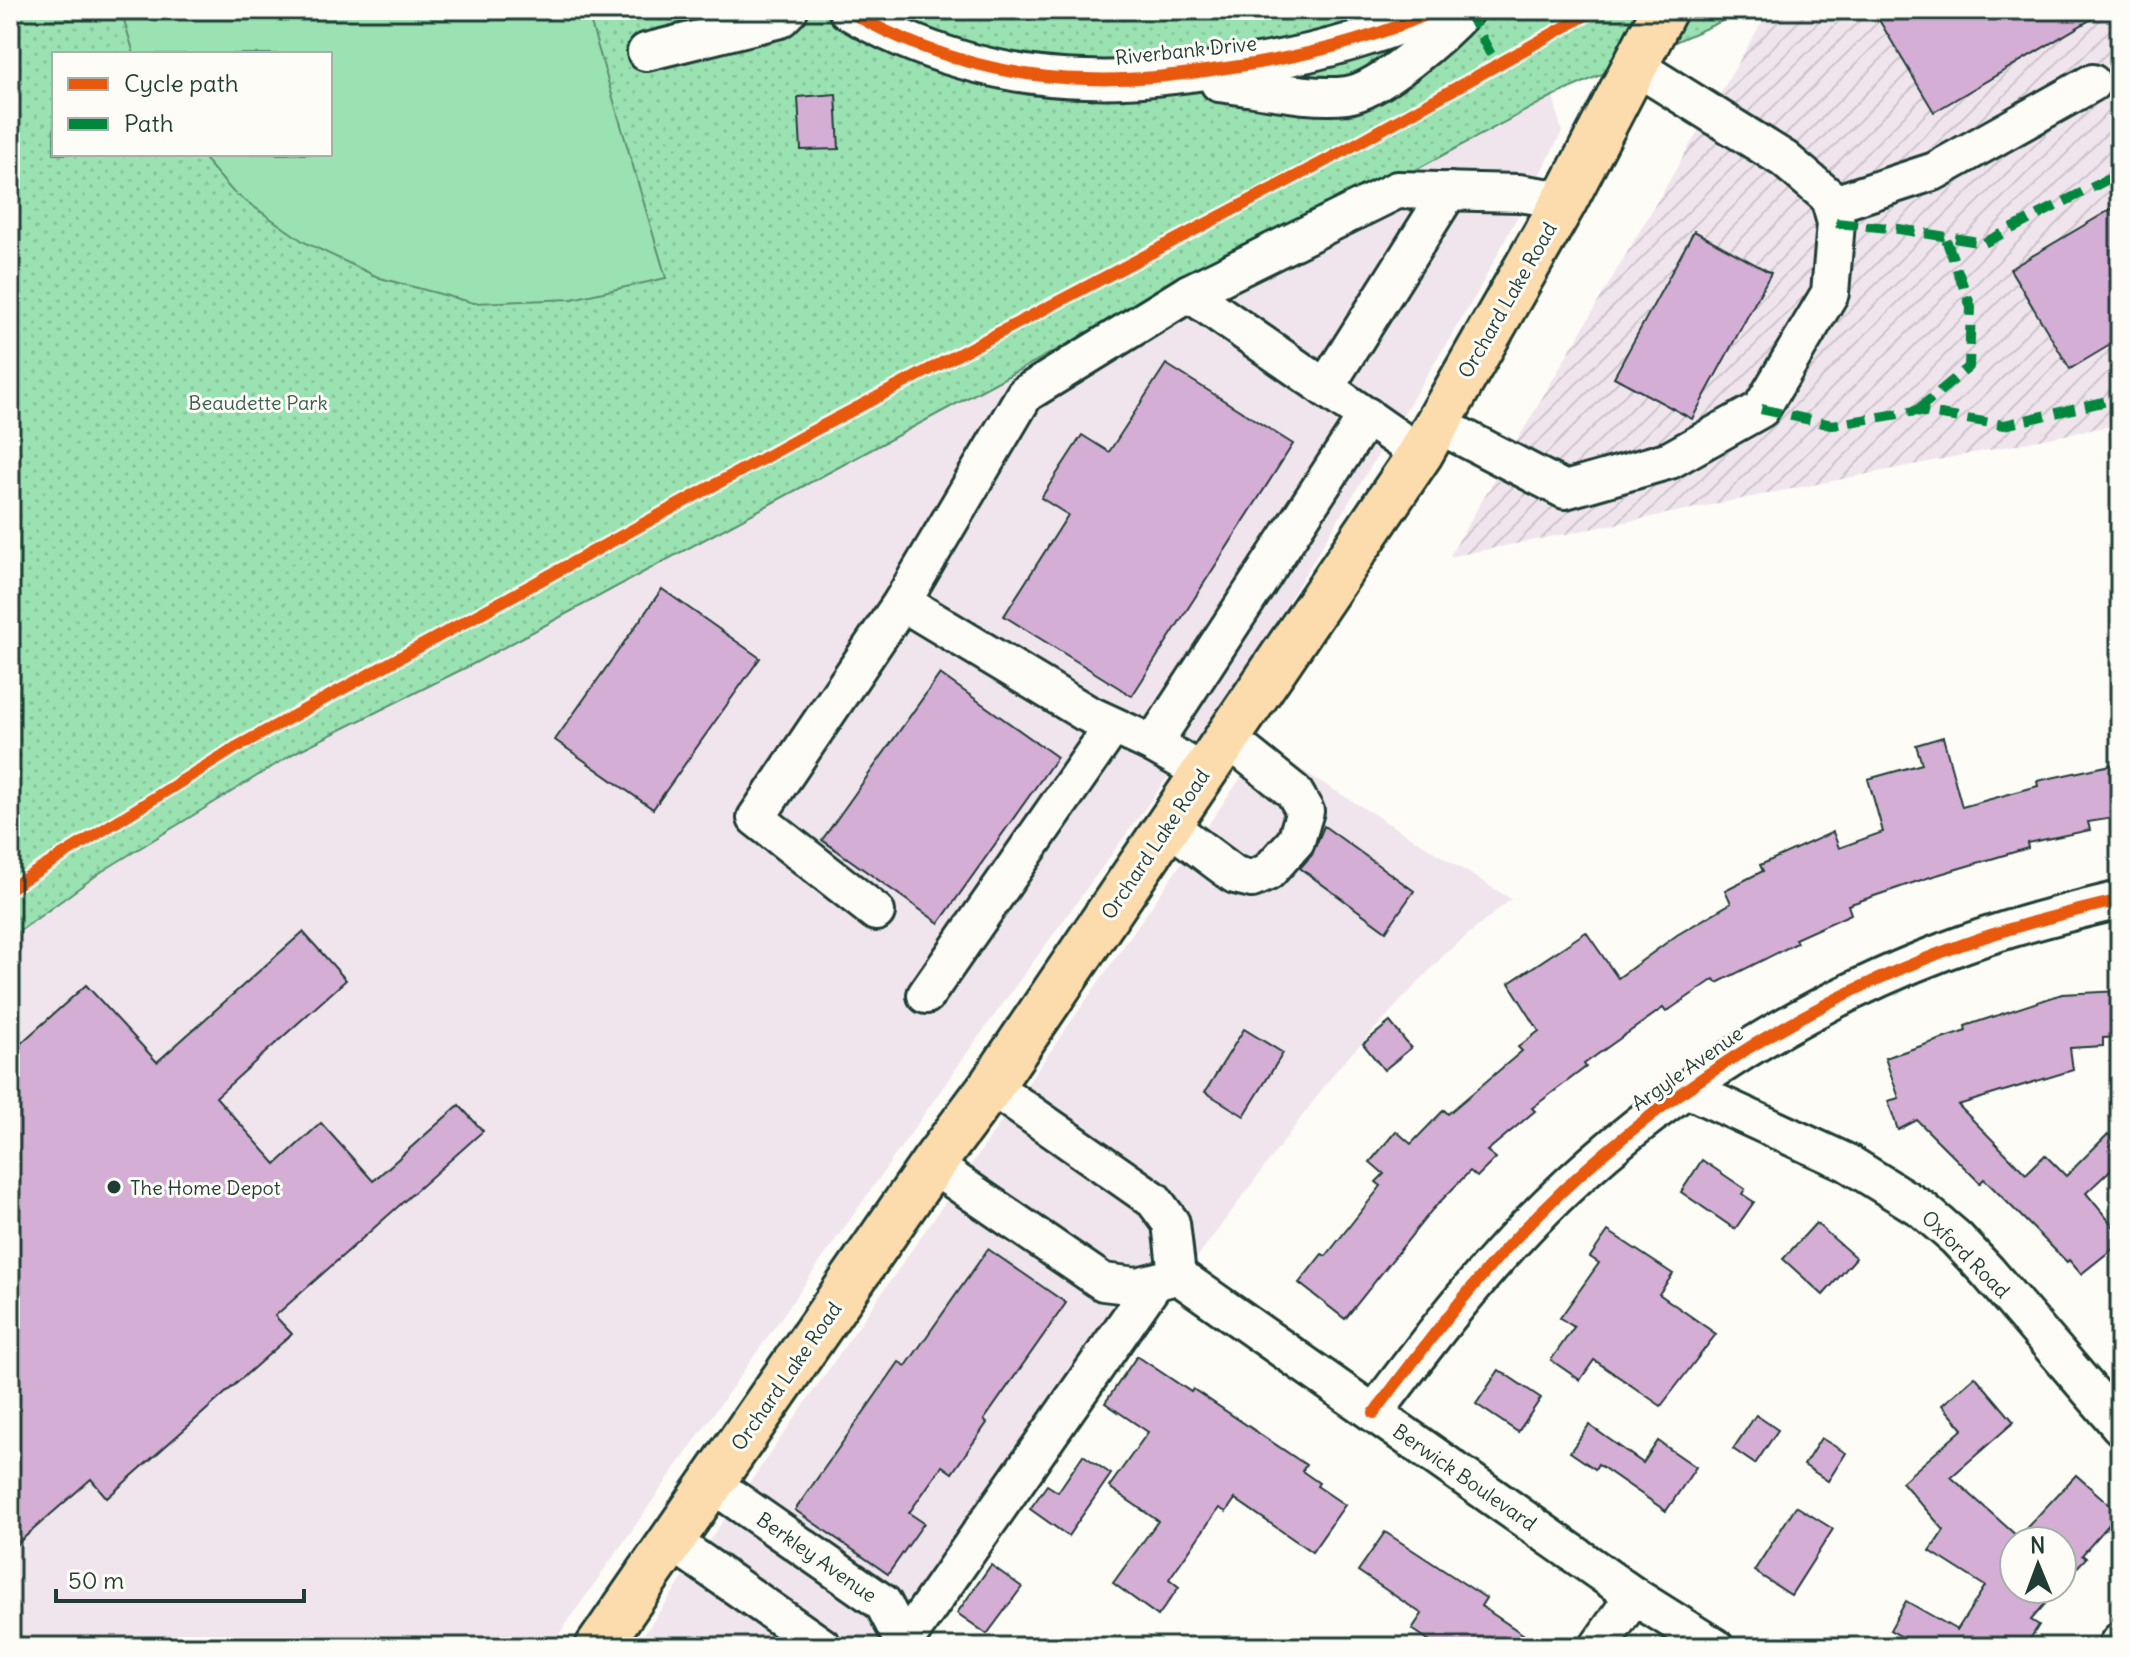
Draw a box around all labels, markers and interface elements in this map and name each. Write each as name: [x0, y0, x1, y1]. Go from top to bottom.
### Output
street label: Riverbank Drive: [1114, 30, 1258, 70]
legend: [52, 52, 332, 156]
text: Cycle path: [124, 68, 239, 98]
text: Path: [124, 108, 174, 138]
street label: Orchard Lake Road: [1452, 217, 1562, 382]
park label: Beaudette Park: [188, 390, 328, 415]
street label: Orchard Lake Road: [1096, 764, 1215, 924]
street label: Argyle Avenue: [1626, 1020, 1748, 1116]
place label: The Home Depot: [130, 1175, 281, 1200]
marker: The Home Depot: [105, 1178, 123, 1196]
street label: Oxford Road: [1917, 1205, 2015, 1303]
street label: Orchard Lake Road: [725, 1297, 847, 1455]
street label: Berwick Boulevard: [1388, 1418, 1542, 1536]
street label: Berkley Avenue: [752, 1506, 882, 1608]
north arrow: [1998, 1525, 2078, 1605]
text: N: [2030, 1531, 2045, 1559]
scale bar: [56, 1553, 304, 1603]
text: 50 m: [68, 1565, 124, 1595]

